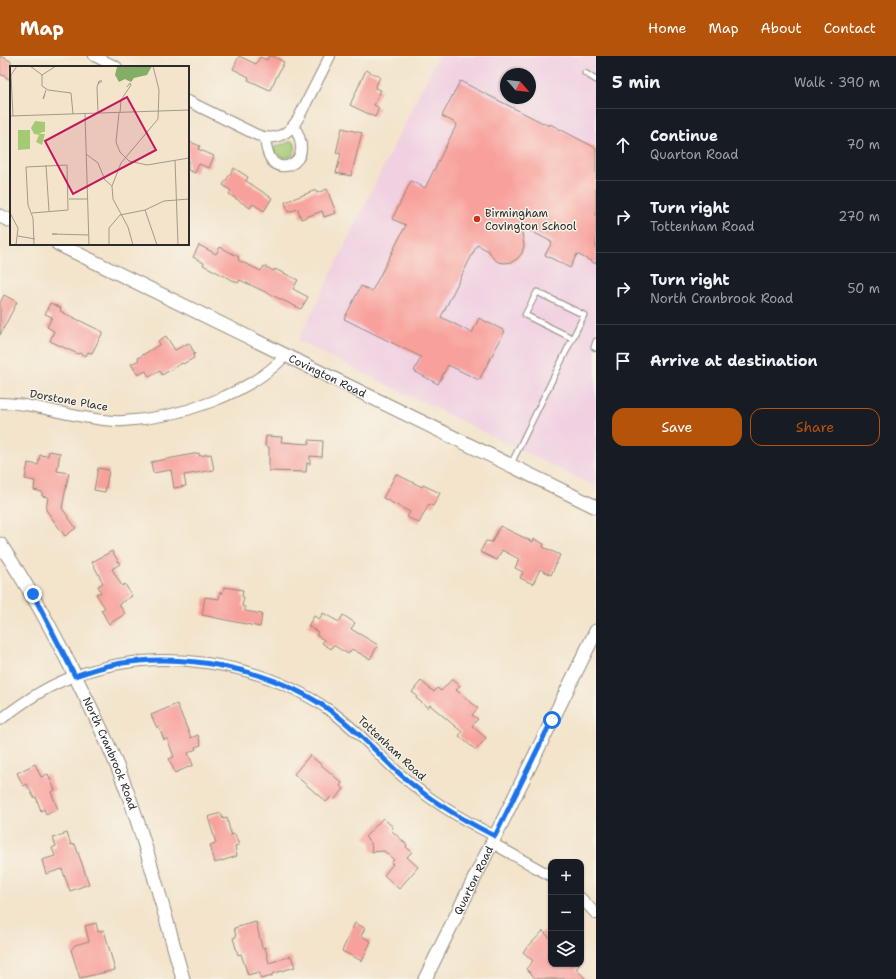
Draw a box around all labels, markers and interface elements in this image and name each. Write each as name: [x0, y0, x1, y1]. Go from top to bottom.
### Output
text: Map: [20, 16, 64, 41]
text: Home: [648, 19, 687, 37]
text: Map: [709, 19, 739, 37]
text: About: [761, 19, 802, 37]
text: Contact: [824, 19, 876, 37]
inset map: [10, 66, 189, 245]
north arrow: [500, 68, 536, 104]
text: 5 min: [612, 71, 660, 93]
text: Walk · 390 m: [794, 74, 880, 91]
text: Continue: [650, 126, 718, 146]
icon: ahead: [612, 134, 634, 156]
text: 70 m: [846, 136, 880, 153]
text: Quarton Road: [650, 146, 739, 163]
text: Turn right: [650, 198, 730, 218]
place label: Birmingham Covington School: [485, 206, 577, 234]
icon: right: [612, 206, 634, 228]
text: 270 m: [838, 208, 880, 225]
marker: Birmingham Covington School: [472, 214, 482, 224]
text: Tottenham Road: [650, 218, 754, 235]
text: Turn right: [650, 270, 730, 290]
icon: right: [612, 278, 634, 300]
text: 50 m: [847, 280, 880, 297]
text: North Cranbrook Road: [650, 290, 793, 307]
icon: arrive: [612, 350, 634, 372]
street label: Covington Road: [286, 351, 369, 401]
text: Arrive at destination: [650, 351, 818, 371]
street label: Dorstone Place: [28, 386, 109, 415]
button: Save: [612, 408, 742, 446]
button: Share: [750, 408, 880, 446]
route end: [24, 585, 42, 603]
street label: North Cranbrook Road: [79, 695, 140, 812]
route start: [543, 711, 561, 729]
street label: Tottenham Road: [354, 713, 429, 784]
street label: Quarton Road: [451, 843, 497, 917]
map controls: [548, 859, 584, 967]
button: +: [548, 859, 584, 895]
button: −: [548, 895, 584, 931]
button: layers: [548, 931, 584, 967]

